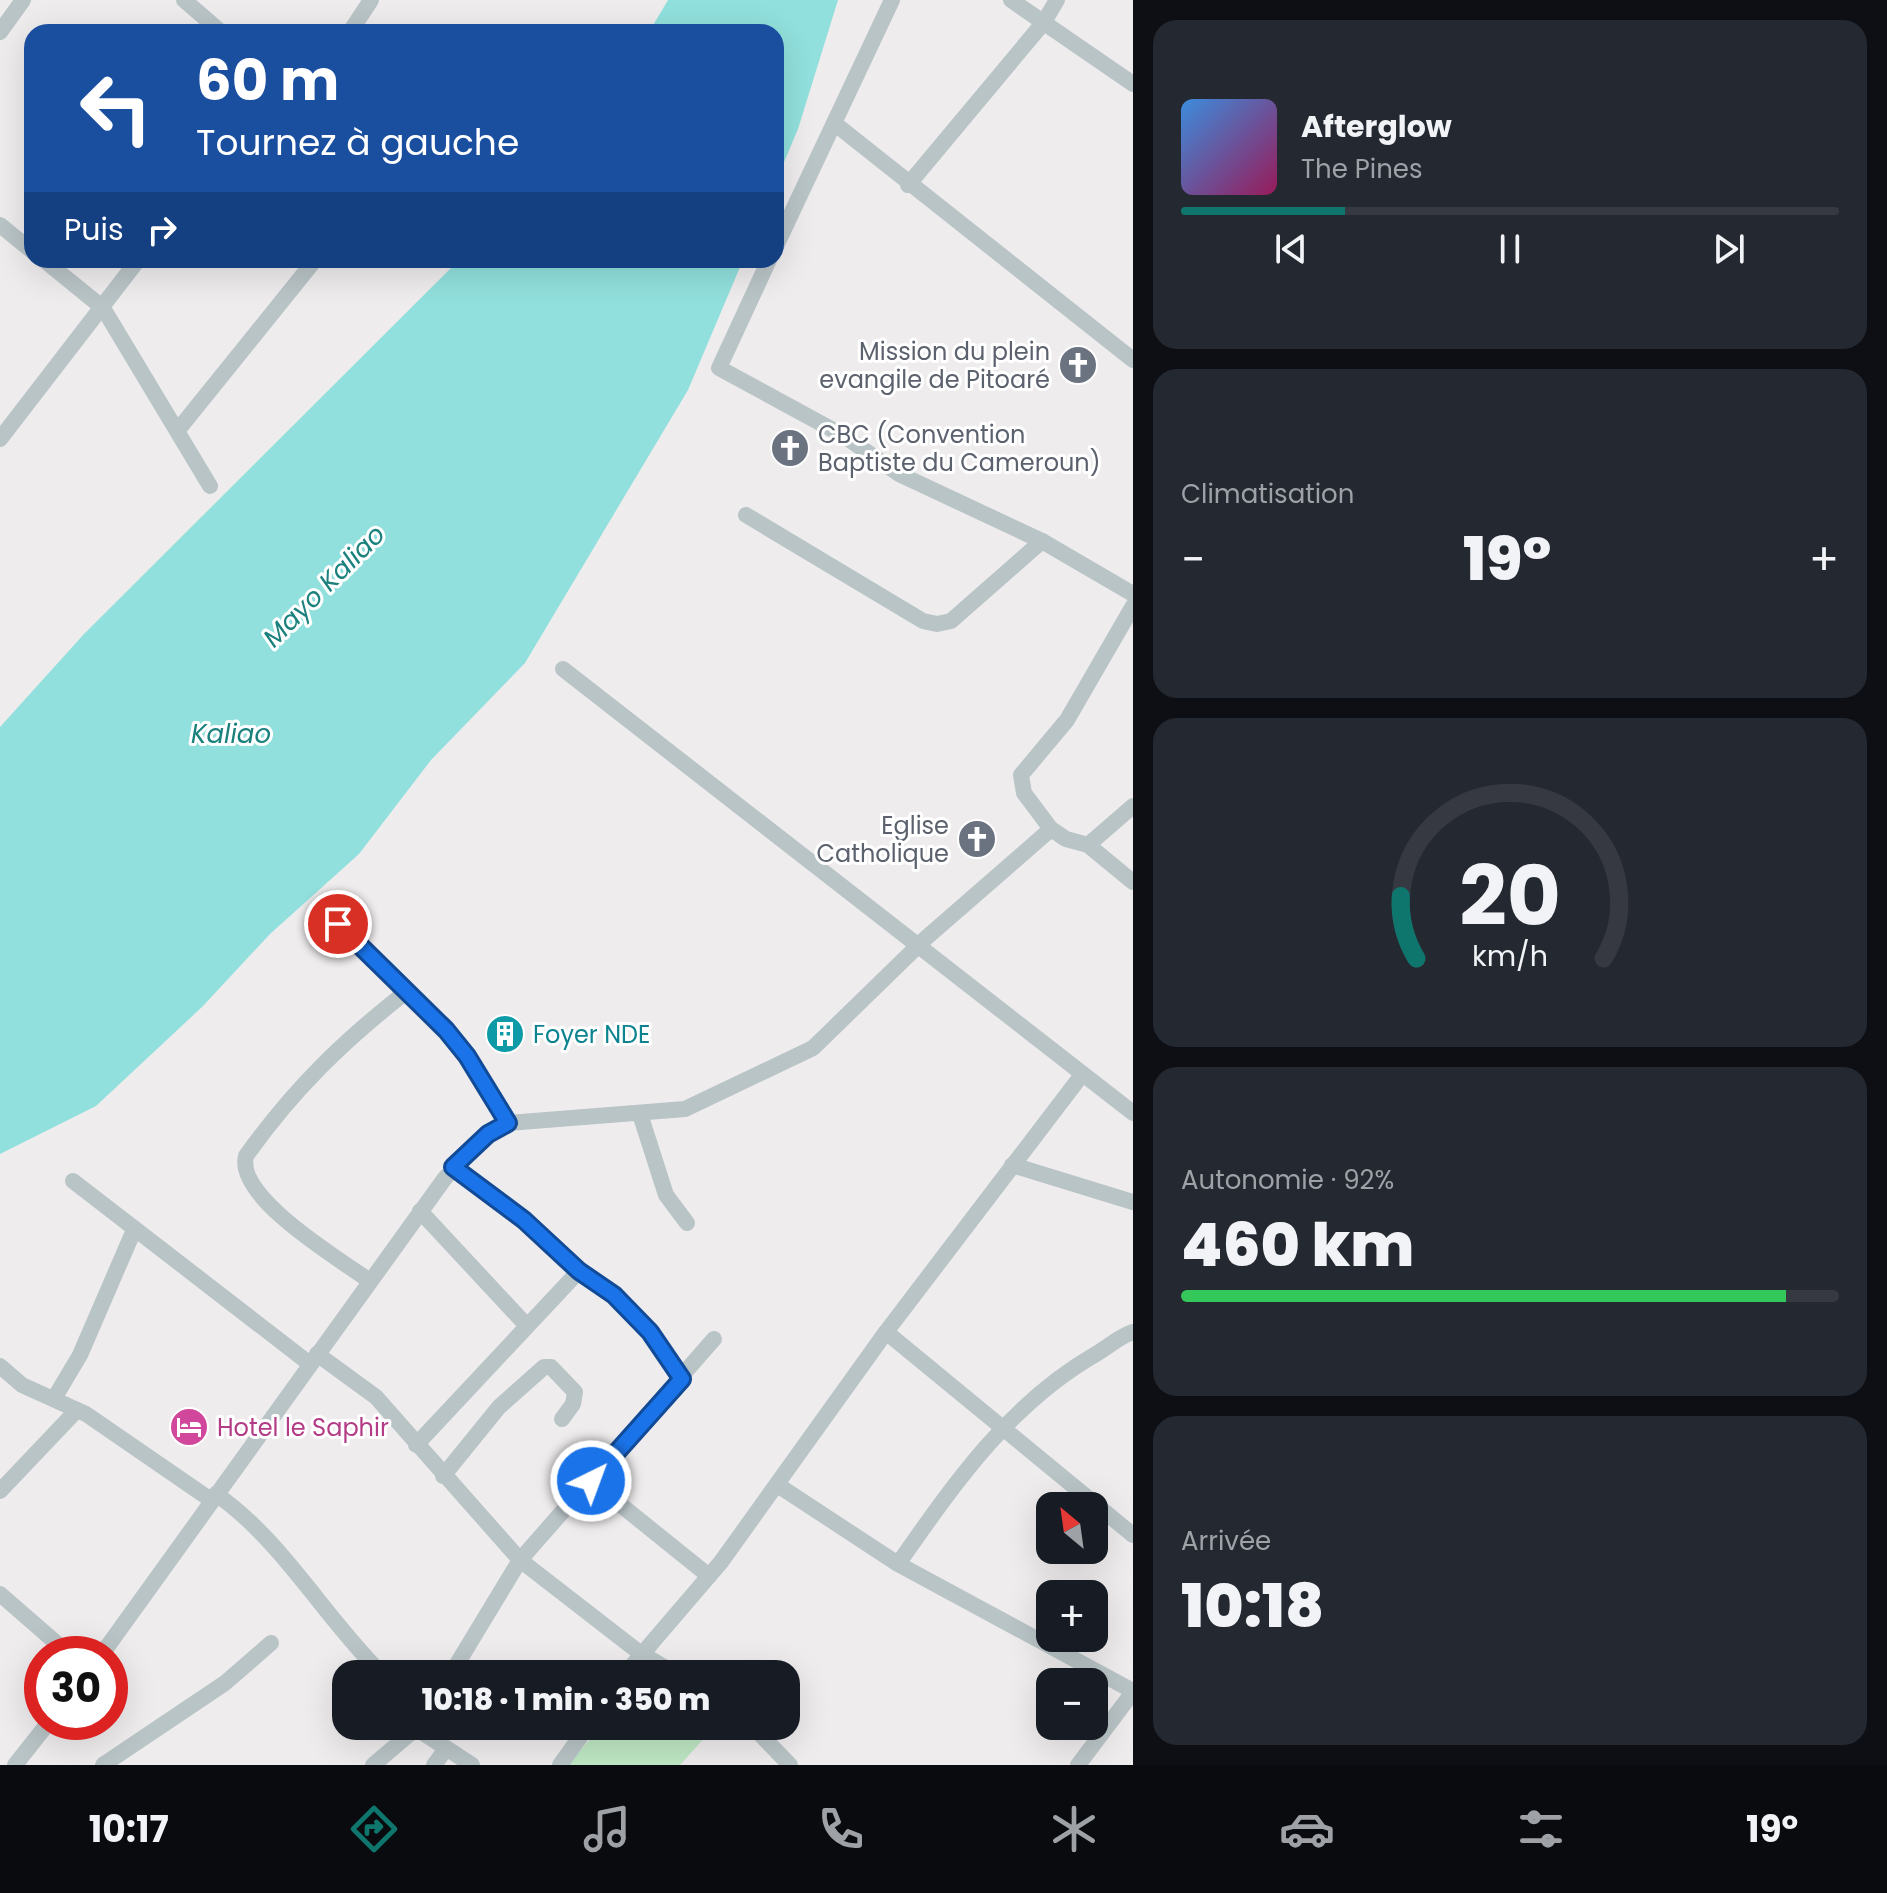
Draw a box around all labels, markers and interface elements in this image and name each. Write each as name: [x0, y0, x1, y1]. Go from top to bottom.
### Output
text: 60 m: [196, 41, 339, 120]
icon: left: [64, 56, 168, 160]
text: Afterglow: [1301, 105, 1452, 148]
text: Tournez à gauche: [196, 117, 519, 168]
text: The Pines: [1301, 151, 1423, 187]
text: Puis: [64, 208, 124, 251]
icon: right: [140, 208, 184, 252]
icon: previous: [1269, 227, 1313, 271]
icon: pause: [1488, 227, 1532, 271]
icon: next: [1707, 227, 1751, 271]
place label: Mission du plein evangile de Pitoaré: [819, 335, 1050, 396]
church icon: Mission du plein evangile de Pitoaré: [1057, 344, 1099, 386]
place label: CBC (Convention Baptiste du Cameroun): [818, 418, 1101, 479]
church icon: CBC (Convention Baptiste du Cameroun): [769, 427, 811, 469]
text: Climatisation: [1181, 476, 1354, 512]
water label: Mayo Kaliao: [255, 517, 393, 655]
text: 19°: [1463, 517, 1551, 601]
text: −: [1181, 529, 1205, 590]
text: +: [1809, 529, 1839, 590]
water label: Kaliao: [191, 716, 271, 752]
place label: Eglise Catholique: [817, 809, 949, 870]
church icon: Eglise Catholique: [956, 818, 998, 860]
text: 20: [1459, 837, 1561, 953]
pin: [304, 890, 372, 958]
icon: arrive: [316, 902, 360, 946]
text: km/h: [1472, 936, 1548, 976]
building icon: Foyer NDE: [484, 1013, 526, 1055]
place label: Foyer NDE: [533, 1018, 650, 1051]
text: Autonomie · 92%: [1181, 1162, 1394, 1198]
text: 460 km: [1181, 1203, 1414, 1287]
hotel icon: Hotel le Saphir: [168, 1406, 210, 1448]
place label: Hotel le Saphir: [217, 1411, 389, 1444]
position arrow: [549, 1439, 633, 1523]
north arrow: [1036, 1492, 1108, 1564]
map controls: [1036, 1492, 1108, 1740]
text: Arrivée: [1181, 1523, 1271, 1559]
text: 10:18: [1181, 1564, 1324, 1648]
button: +: [1036, 1580, 1108, 1652]
speed limit sign: 30: [24, 1636, 128, 1740]
button: −: [1036, 1668, 1108, 1740]
text: 10:18 · 1 min · 350 m: [422, 1678, 710, 1721]
icon: directions: [346, 1801, 402, 1857]
icon: music: [579, 1801, 635, 1857]
icon: phone: [813, 1801, 869, 1857]
icon: climate: [1046, 1801, 1102, 1857]
icon: car: [1279, 1801, 1335, 1857]
icon: filters: [1513, 1801, 1569, 1857]
text: 10:17: [89, 1804, 169, 1855]
text: 19°: [1746, 1804, 1798, 1855]

